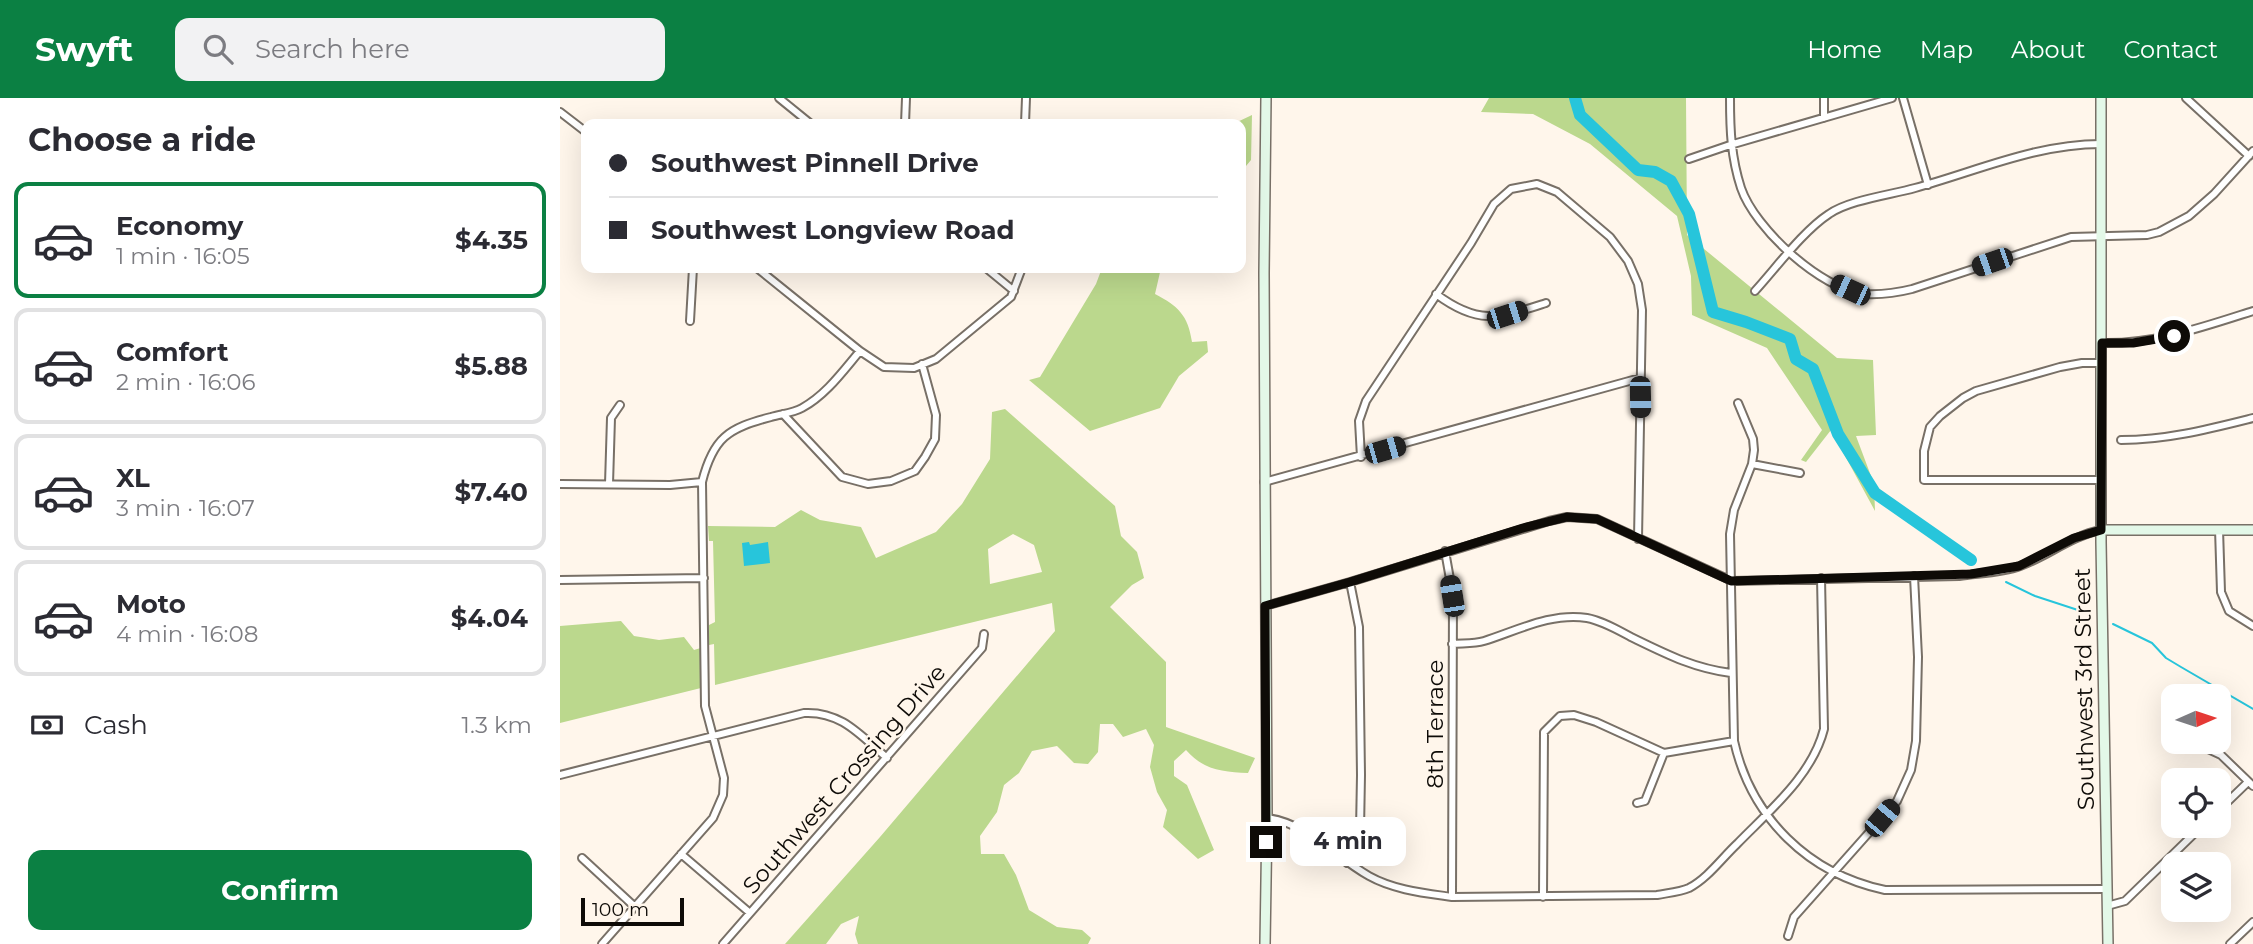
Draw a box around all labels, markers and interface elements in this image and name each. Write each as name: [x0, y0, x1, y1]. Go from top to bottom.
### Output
search box: [175, 18, 665, 81]
text: Swyft: [35, 29, 133, 69]
icon: search: [199, 30, 237, 68]
text: Search here: [255, 33, 410, 65]
text: Home: [1807, 35, 1882, 64]
text: Map: [1920, 35, 1973, 64]
text: About: [2011, 35, 2085, 64]
text: Contact: [2123, 35, 2218, 64]
text: Choose a ride: [28, 120, 256, 159]
text: Southwest Pinnell Drive: [651, 147, 979, 179]
icon: car: [32, 209, 95, 272]
text: Economy: [116, 210, 243, 242]
text: Southwest Longview Road: [651, 214, 1015, 246]
text: $4.35: [455, 224, 528, 256]
text: 1 min · 16:05: [116, 242, 250, 270]
car: [1969, 245, 2016, 279]
car: [1827, 272, 1874, 308]
car: [1484, 299, 1531, 331]
route start: [2158, 320, 2190, 352]
icon: car: [32, 335, 95, 398]
text: Comfort: [116, 336, 228, 368]
text: $5.88: [455, 350, 528, 382]
text: 2 min · 16:06: [116, 368, 256, 396]
car: [1630, 376, 1651, 418]
car: [1362, 434, 1409, 466]
icon: car: [32, 461, 95, 524]
text: XL: [116, 462, 150, 494]
text: $7.40: [454, 476, 528, 508]
text: 3 min · 16:07: [116, 494, 255, 522]
street label: Southwest 3rd Street: [2068, 568, 2100, 810]
car: [1439, 574, 1466, 618]
icon: car: [32, 587, 95, 650]
text: Moto: [116, 588, 186, 620]
text: $4.04: [451, 602, 528, 634]
text: 4 min · 16:08: [116, 620, 258, 648]
street label: Southwest Crossing Drive: [737, 659, 951, 899]
street label: 8th Terrace: [1421, 660, 1449, 788]
north arrow: [2161, 684, 2231, 754]
map controls: [2161, 684, 2231, 922]
icon: cash: [28, 706, 66, 744]
text: Cash: [84, 709, 148, 741]
text: 1.3 km: [462, 711, 532, 739]
button: locate: [2161, 768, 2231, 838]
car: [1861, 795, 1904, 841]
callout: 4 min: [1290, 818, 1406, 866]
route end: [1250, 826, 1282, 858]
text: 4 min: [1313, 827, 1383, 855]
button: Confirm: [28, 850, 532, 930]
button: layers: [2161, 852, 2231, 922]
scale bar: [581, 895, 684, 927]
text: 100 m: [592, 898, 649, 921]

